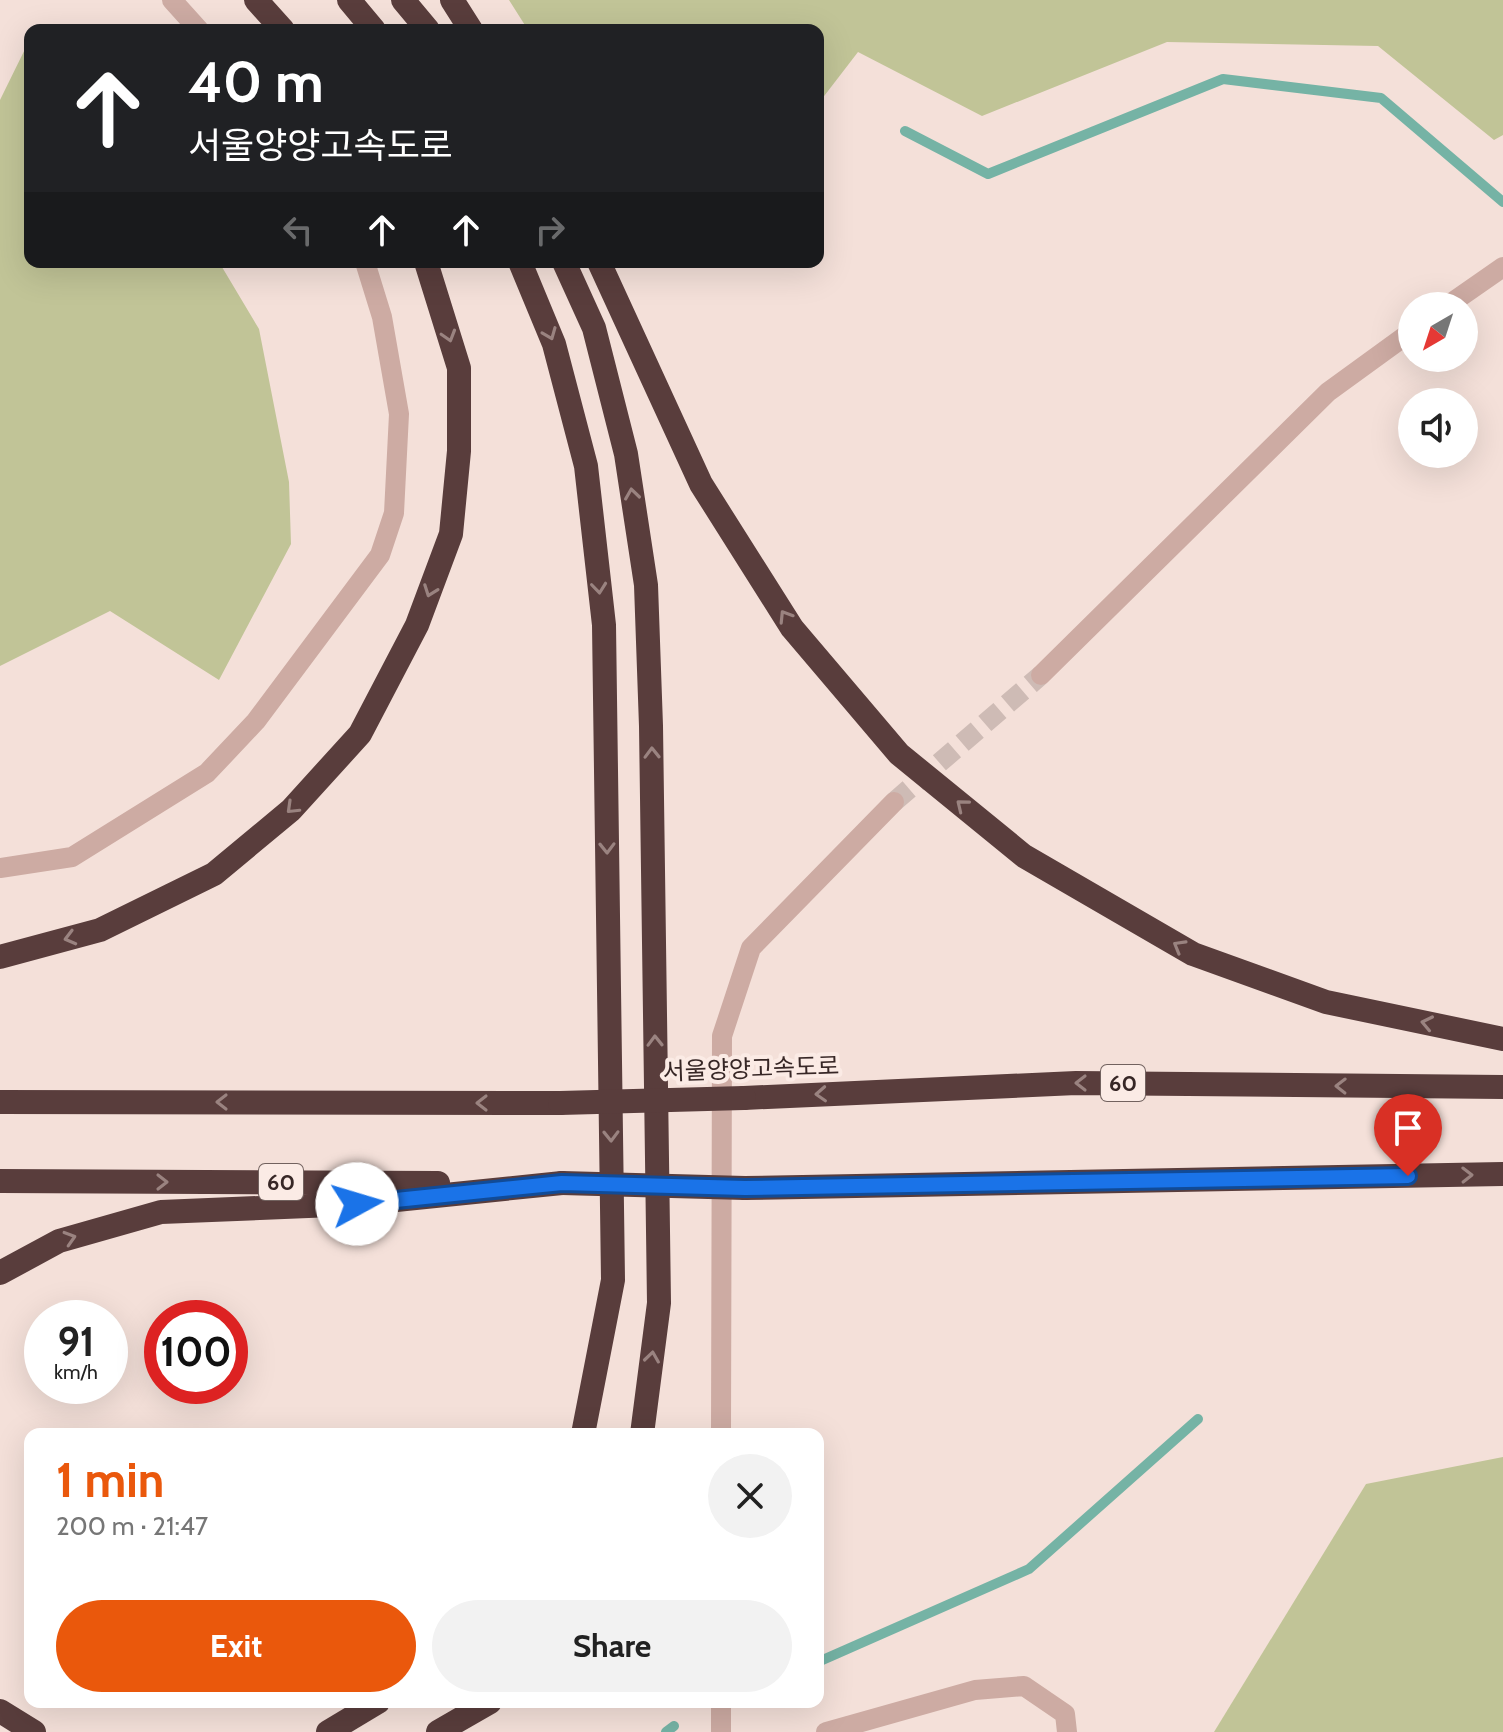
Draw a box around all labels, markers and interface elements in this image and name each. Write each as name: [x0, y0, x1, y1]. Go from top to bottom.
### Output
text: 40 m: [188, 48, 324, 116]
icon: ahead: [56, 56, 160, 160]
text: 서울양양고속도로: [188, 123, 453, 167]
icon: left: [276, 208, 320, 252]
icon: ahead: [360, 208, 404, 252]
icon: ahead: [444, 208, 488, 252]
icon: right: [528, 208, 572, 252]
north arrow: [1398, 292, 1478, 372]
map controls: [1398, 292, 1478, 468]
one-way arrow: [540, 326, 556, 340]
one-way arrow: [440, 329, 456, 343]
button: sound: [1398, 388, 1478, 468]
one-way arrow: [624, 487, 641, 501]
one-way arrow: [591, 582, 608, 595]
one-way arrow: [423, 583, 439, 597]
one-way arrow: [779, 610, 794, 625]
one-way arrow: [643, 746, 660, 759]
one-way arrow: [287, 798, 301, 813]
one-way arrow: [956, 801, 971, 815]
one-way arrow: [598, 842, 616, 855]
one-way arrow: [64, 929, 78, 945]
one-way arrow: [1173, 940, 1188, 956]
one-way arrow: [1420, 1015, 1434, 1032]
one-way arrow: [647, 1034, 664, 1047]
street label: 서울양양고속도로: [662, 1051, 840, 1086]
road number: 60: [1101, 1065, 1145, 1101]
one-way arrow: [1074, 1074, 1087, 1092]
one-way arrow: [1334, 1077, 1347, 1094]
one-way arrow: [814, 1086, 827, 1103]
one-way arrow: [215, 1093, 228, 1111]
one-way arrow: [475, 1094, 488, 1112]
pin: [1374, 1094, 1442, 1176]
icon: arrive: [1386, 1106, 1430, 1150]
one-way arrow: [602, 1130, 620, 1143]
position arrow: [315, 1162, 399, 1246]
road number: 60: [259, 1164, 303, 1200]
one-way arrow: [1461, 1166, 1474, 1183]
one-way arrow: [156, 1173, 169, 1191]
one-way arrow: [62, 1231, 76, 1247]
speed limit sign: 100: [144, 1300, 248, 1404]
text: 91: [57, 1317, 95, 1366]
one-way arrow: [643, 1350, 660, 1364]
text: km/h: [54, 1360, 98, 1384]
text: 1 min: [56, 1451, 164, 1509]
button: close: [708, 1454, 792, 1538]
text: 200 m · 21:47: [56, 1510, 208, 1542]
button: Exit: [56, 1600, 416, 1692]
button: Share: [432, 1600, 792, 1692]

